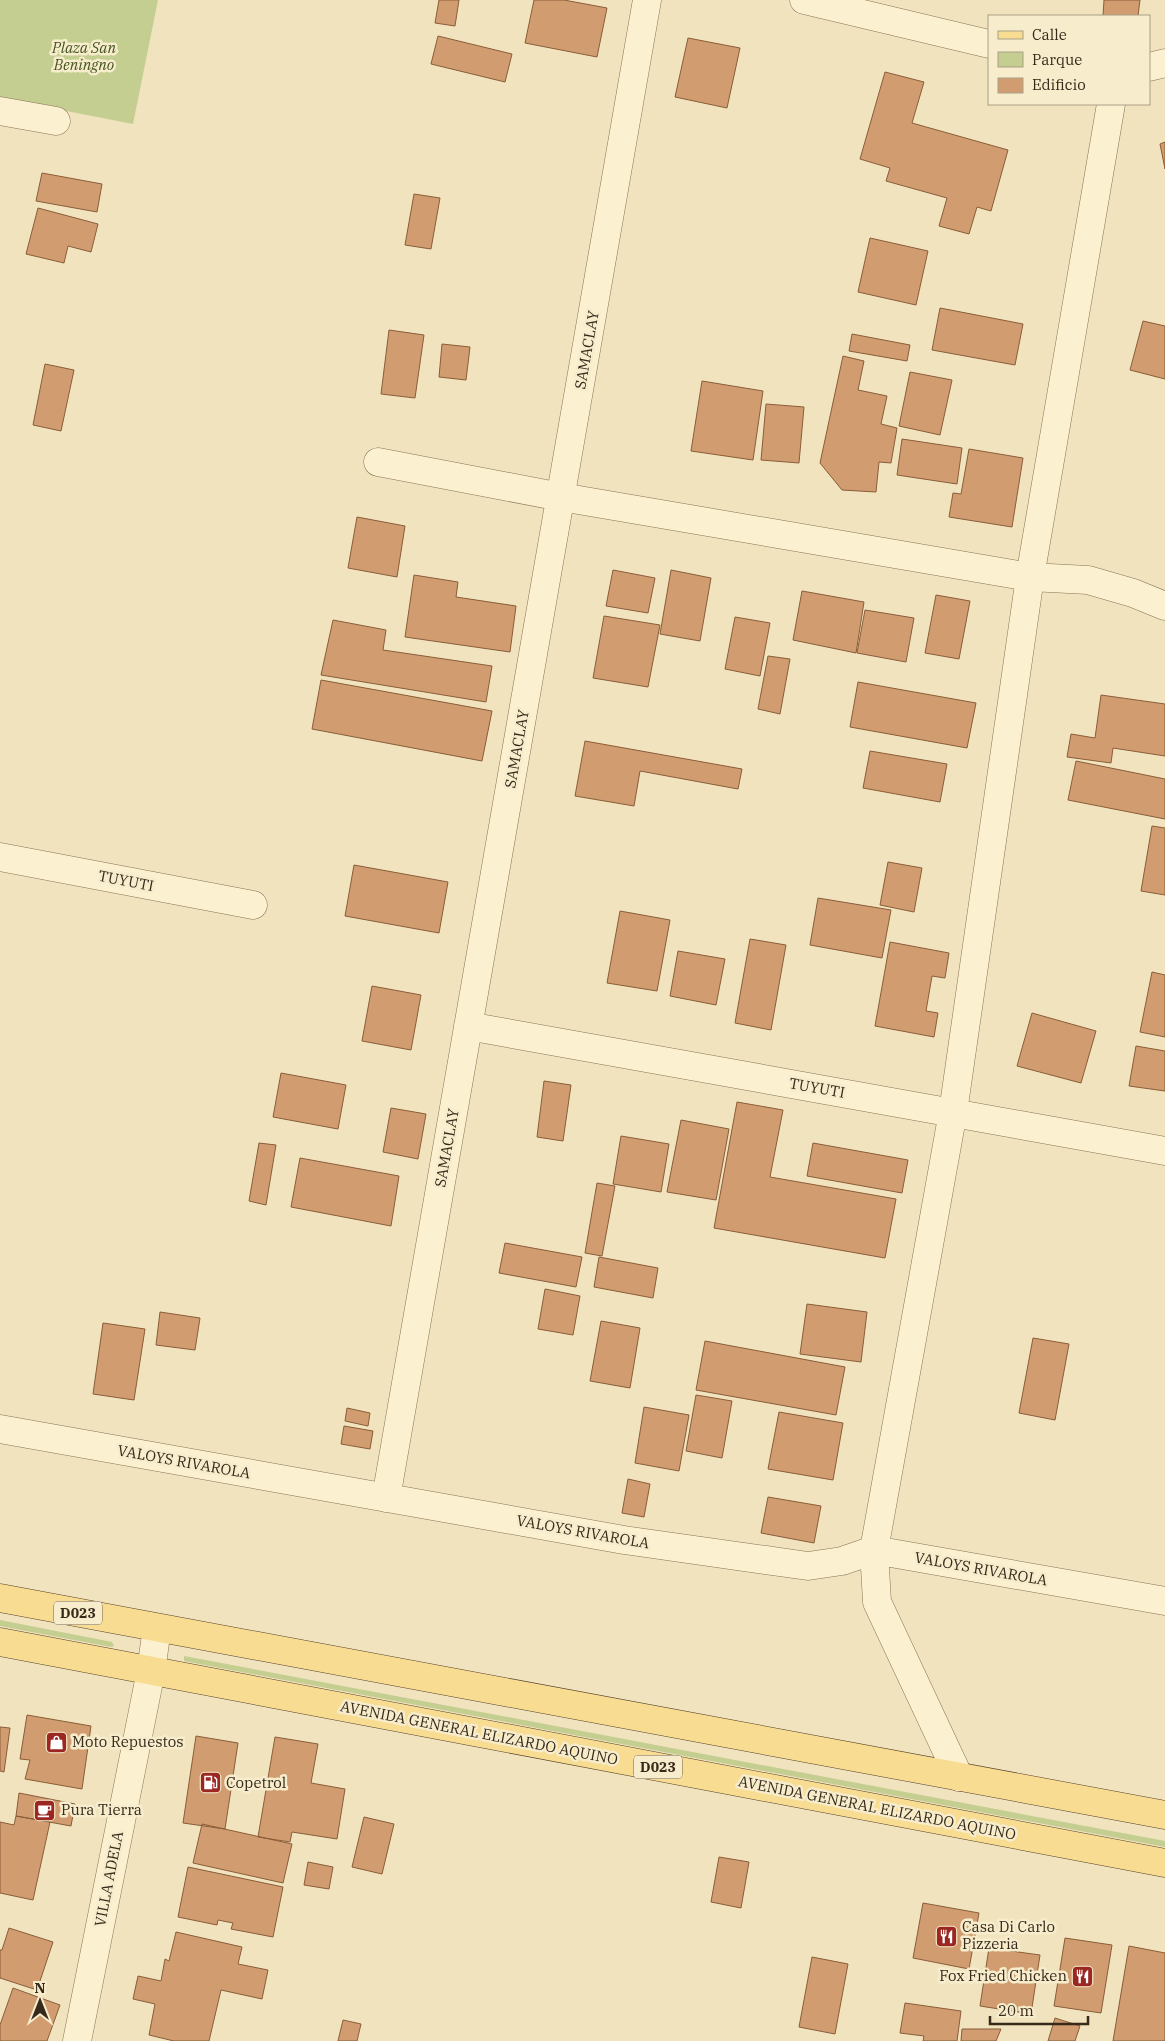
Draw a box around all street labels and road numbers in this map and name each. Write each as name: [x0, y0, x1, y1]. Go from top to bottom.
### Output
street label: SAMACLAY: [570, 309, 603, 391]
street label: SAMACLAY: [500, 708, 533, 790]
street label: TUYUTI: [97, 866, 156, 895]
street label: TUYUTI: [788, 1073, 846, 1102]
street label: SAMACLAY: [430, 1107, 463, 1189]
street label: VALOYS RIVAROLA: [116, 1440, 253, 1483]
street label: VALOYS RIVAROLA: [515, 1510, 652, 1553]
street label: VALOYS RIVAROLA: [913, 1547, 1050, 1590]
road number: D023: [54, 1602, 102, 1625]
street label: AVENIDA GENERAL ELIZARDO AQUINO: [339, 1696, 620, 1769]
road number: D023: [634, 1755, 682, 1778]
street label: AVENIDA GENERAL ELIZARDO AQUINO: [737, 1771, 1018, 1844]
street label: VILLA ADELA: [90, 1829, 127, 1928]

